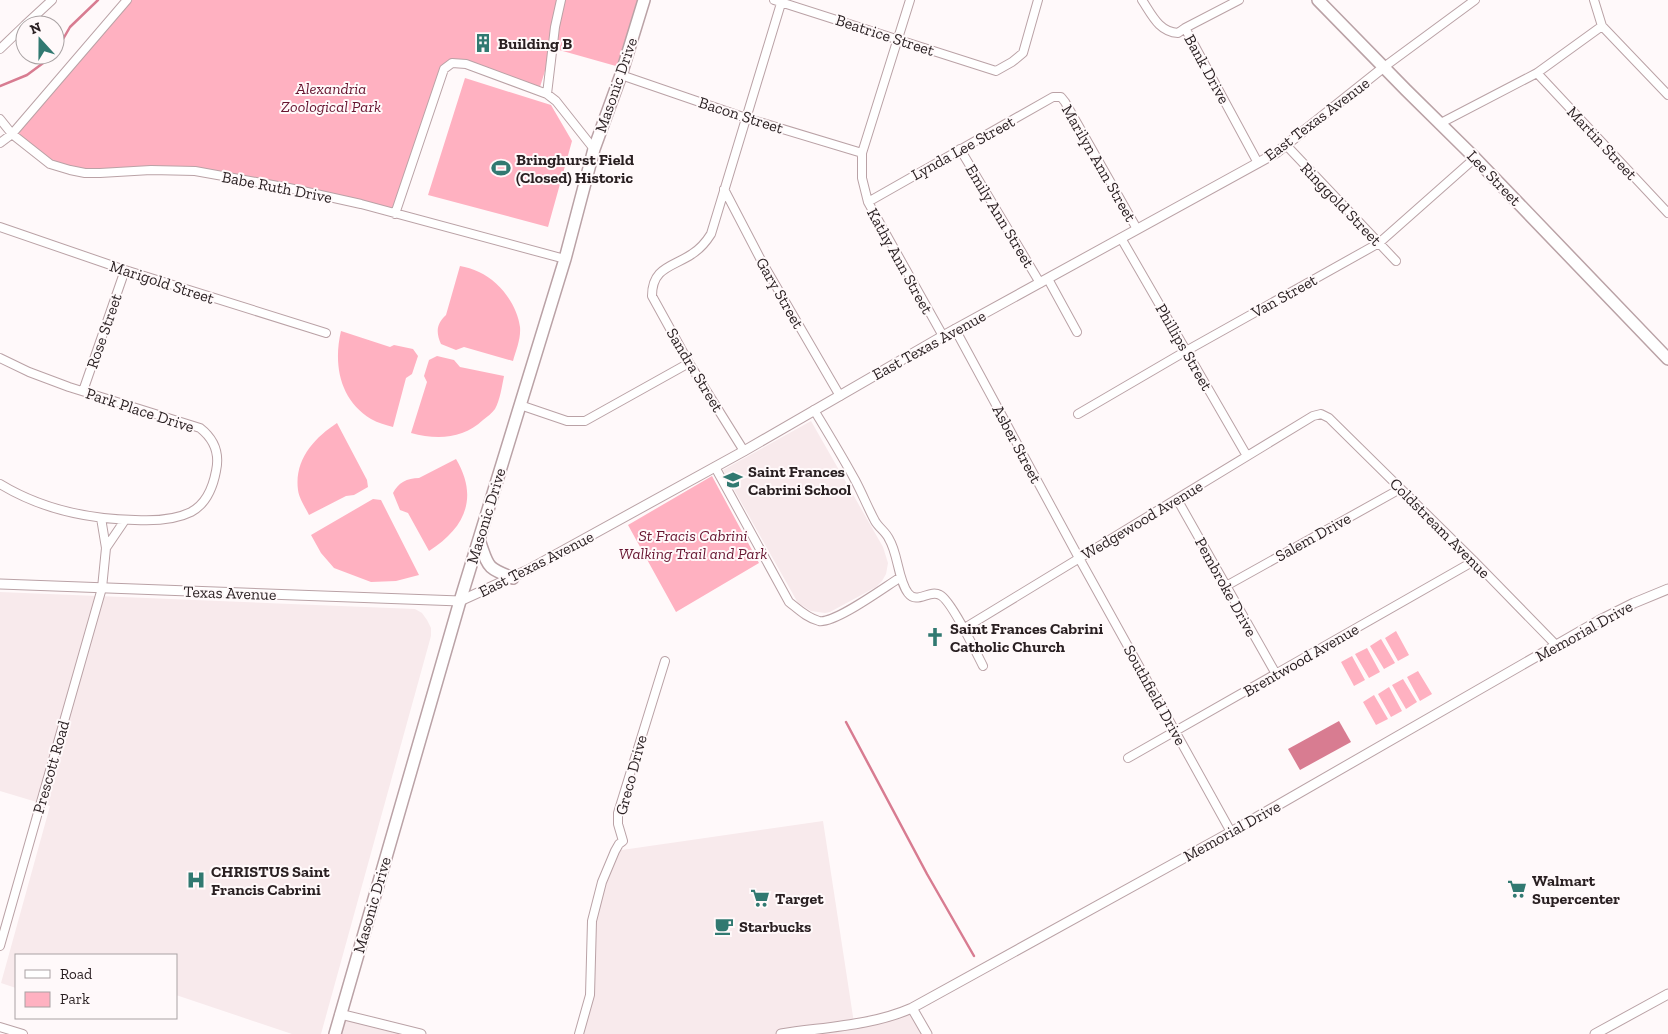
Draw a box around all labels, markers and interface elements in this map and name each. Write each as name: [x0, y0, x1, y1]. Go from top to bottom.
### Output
street label: Beatrice Street: [833, 10, 937, 60]
north arrow: [15, 15, 65, 65]
text: N: [28, 18, 44, 38]
street label: Bank Drive: [1180, 31, 1234, 107]
building icon: Building B: [472, 32, 494, 54]
place label: Building B: [498, 34, 572, 53]
street label: Masonic Drive: [591, 35, 641, 135]
street label: East Texas Avenue: [1261, 73, 1373, 165]
park label: Alexandria Zoological Park: [281, 79, 381, 116]
street label: Bacon Street: [696, 92, 786, 138]
street label: Marilyn Ann Street: [1058, 101, 1140, 225]
street label: Martin Street: [1563, 102, 1641, 184]
street label: Lynda Lee Street: [908, 112, 1018, 184]
street label: Lee Street: [1463, 146, 1525, 210]
place label: Bringhurst Field (Closed) Historic: [516, 150, 634, 187]
sports icon: Bringhurst Field (Closed) Historic: [490, 157, 512, 179]
street label: Ringgold Street: [1297, 159, 1385, 250]
street label: Emily Ann Street: [962, 161, 1038, 271]
street label: Babe Ruth Drive: [220, 167, 334, 207]
street label: Kathy Ann Street: [863, 205, 937, 317]
street label: Gary Street: [752, 254, 808, 332]
street label: Marigold Street: [107, 256, 217, 308]
street label: Van Street: [1247, 270, 1320, 322]
street label: Rose Street: [82, 291, 126, 371]
street label: Phillips Street: [1151, 300, 1217, 394]
street label: East Texas Avenue: [869, 306, 989, 384]
street label: Sandra Street: [663, 325, 727, 415]
street label: Park Place Drive: [83, 384, 197, 436]
street label: Asber Street: [988, 402, 1046, 486]
place label: Saint Frances Cabrini School: [748, 462, 852, 499]
street label: Masonic Drive: [462, 466, 510, 566]
school or university icon: Saint Frances Cabrini School: [722, 469, 744, 491]
street label: Coldstream Avenue: [1386, 474, 1494, 582]
street label: Wedgewood Avenue: [1078, 476, 1206, 564]
street label: Salem Drive: [1272, 509, 1354, 565]
park label: St Fracis Cabrini Walking Trail and Park: [619, 526, 767, 563]
street label: East Texas Avenue: [475, 527, 597, 601]
street label: Pembroke Drive: [1191, 534, 1261, 640]
street label: Texas Avenue: [183, 582, 277, 604]
street label: Memorial Drive: [1532, 597, 1636, 665]
place label: Saint Frances Cabrini Catholic Church: [950, 619, 1103, 656]
street label: Brentwood Avenue: [1240, 619, 1362, 701]
church icon: Saint Frances Cabrini Catholic Church: [924, 626, 946, 648]
street label: Southfield Drive: [1120, 642, 1190, 748]
street label: Prescott Road: [29, 718, 73, 816]
street label: Greco Drive: [611, 733, 651, 817]
street label: Memorial Drive: [1180, 797, 1284, 865]
street label: Masonic Drive: [349, 855, 395, 955]
place label: CHRISTUS Saint Francis Cabrini: [211, 862, 330, 899]
hospital icon: CHRISTUS Saint Francis Cabrini: [185, 869, 207, 891]
place label: Walmart Supercenter: [1532, 871, 1620, 908]
supermarket icon: Walmart Supercenter: [1506, 878, 1528, 900]
supermarket icon: Target: [749, 887, 771, 909]
place label: Target: [775, 889, 824, 908]
cafe icon: Starbucks: [713, 915, 735, 937]
place label: Starbucks: [739, 917, 811, 936]
legend: [15, 954, 178, 1019]
text: Road: [60, 965, 93, 983]
text: Park: [60, 990, 90, 1008]

